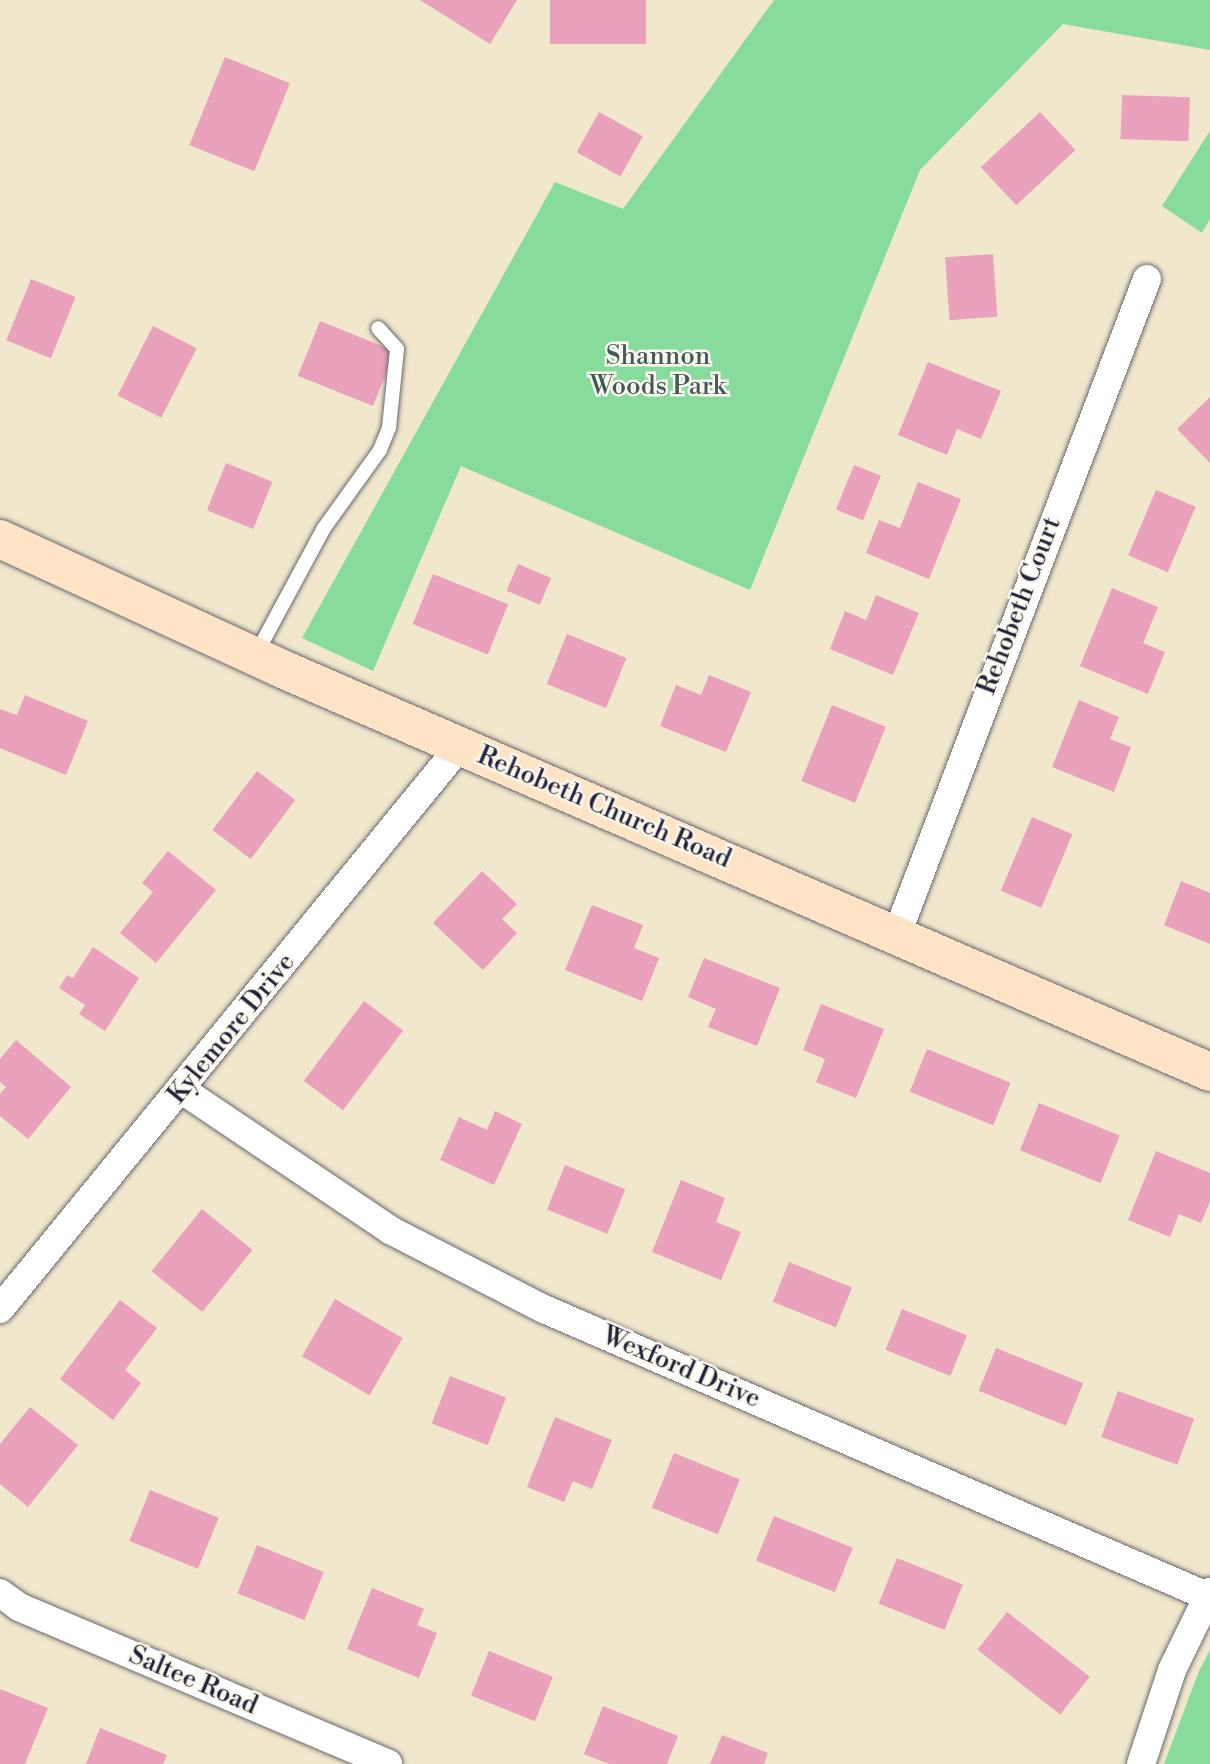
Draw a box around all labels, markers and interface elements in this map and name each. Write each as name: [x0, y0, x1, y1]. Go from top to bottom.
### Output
park label: Shannon Woods Park: [590, 341, 726, 402]
street label: Rehobeth Court: [972, 513, 1068, 699]
street label: Rehobeth Church Road: [472, 740, 736, 876]
street label: Kylemore Drive: [162, 948, 302, 1110]
street label: Wexford Drive: [597, 1321, 765, 1415]
street label: Saltee Road: [124, 1640, 262, 1722]

